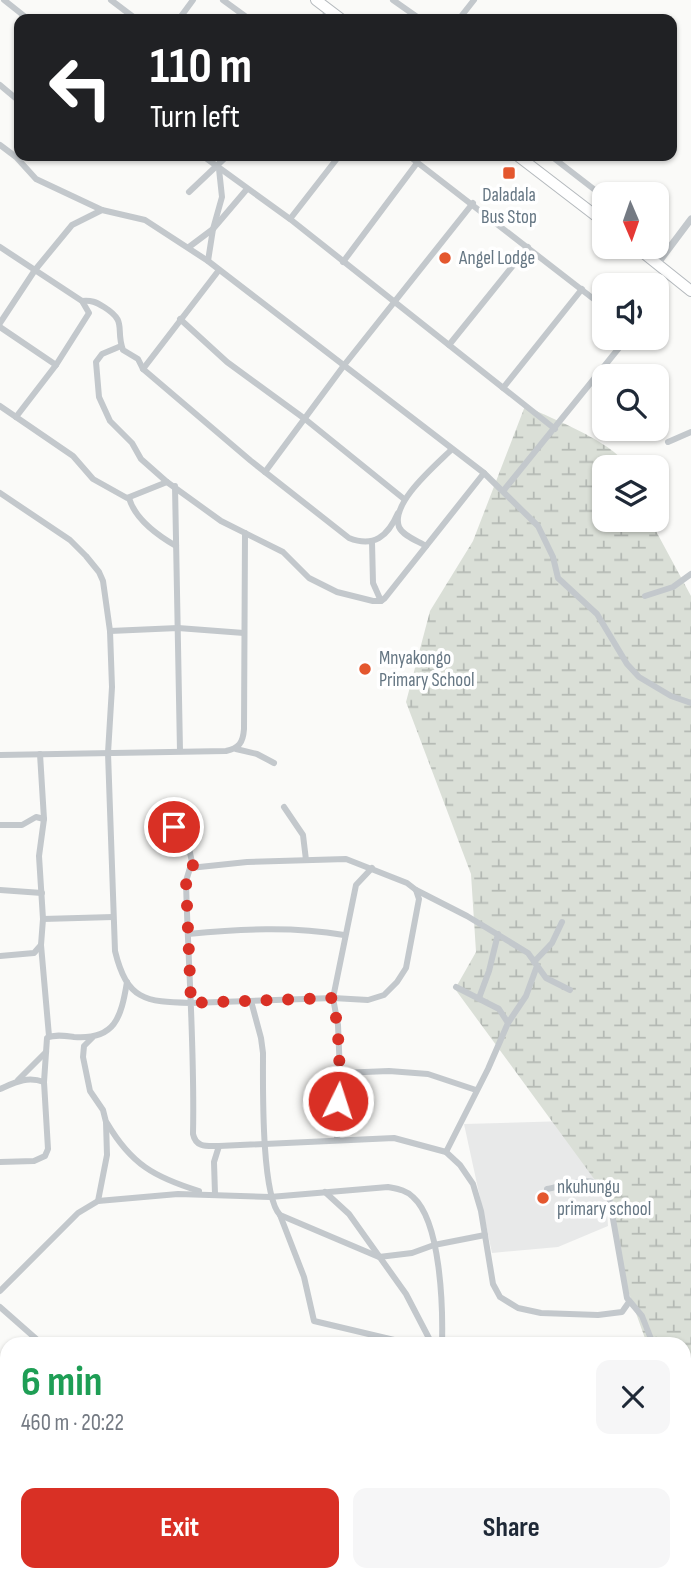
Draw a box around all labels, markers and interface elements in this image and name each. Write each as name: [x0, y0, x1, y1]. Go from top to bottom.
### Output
text: 110 m: [150, 38, 252, 97]
icon: left: [35, 42, 126, 133]
text: Turn left: [150, 98, 240, 137]
marker: Daladala Bus Stop: [501, 165, 517, 181]
north arrow: [592, 182, 668, 259]
map controls: [592, 182, 669, 532]
place label: Daladala Bus Stop: [481, 184, 537, 229]
place label: Angel Lodge: [458, 247, 535, 270]
marker: Angel Lodge: [437, 250, 453, 266]
button: sound: [592, 273, 669, 350]
button: search: [592, 364, 669, 441]
button: layers: [592, 455, 669, 532]
place label: Mnyakongo Primary School: [379, 647, 475, 692]
marker: Mnyakongo Primary School: [357, 661, 373, 677]
pin: [144, 797, 204, 857]
icon: arrive: [155, 808, 193, 846]
position arrow: [301, 1064, 375, 1138]
place label: nkuhungu primary school: [557, 1176, 651, 1221]
marker: nkuhungu primary school: [535, 1190, 551, 1206]
text: 6 min: [21, 1357, 102, 1408]
button: close: [596, 1360, 670, 1434]
text: 460 m · 20:22: [21, 1409, 124, 1437]
button: Exit: [21, 1488, 339, 1568]
button: Share: [353, 1488, 670, 1568]

